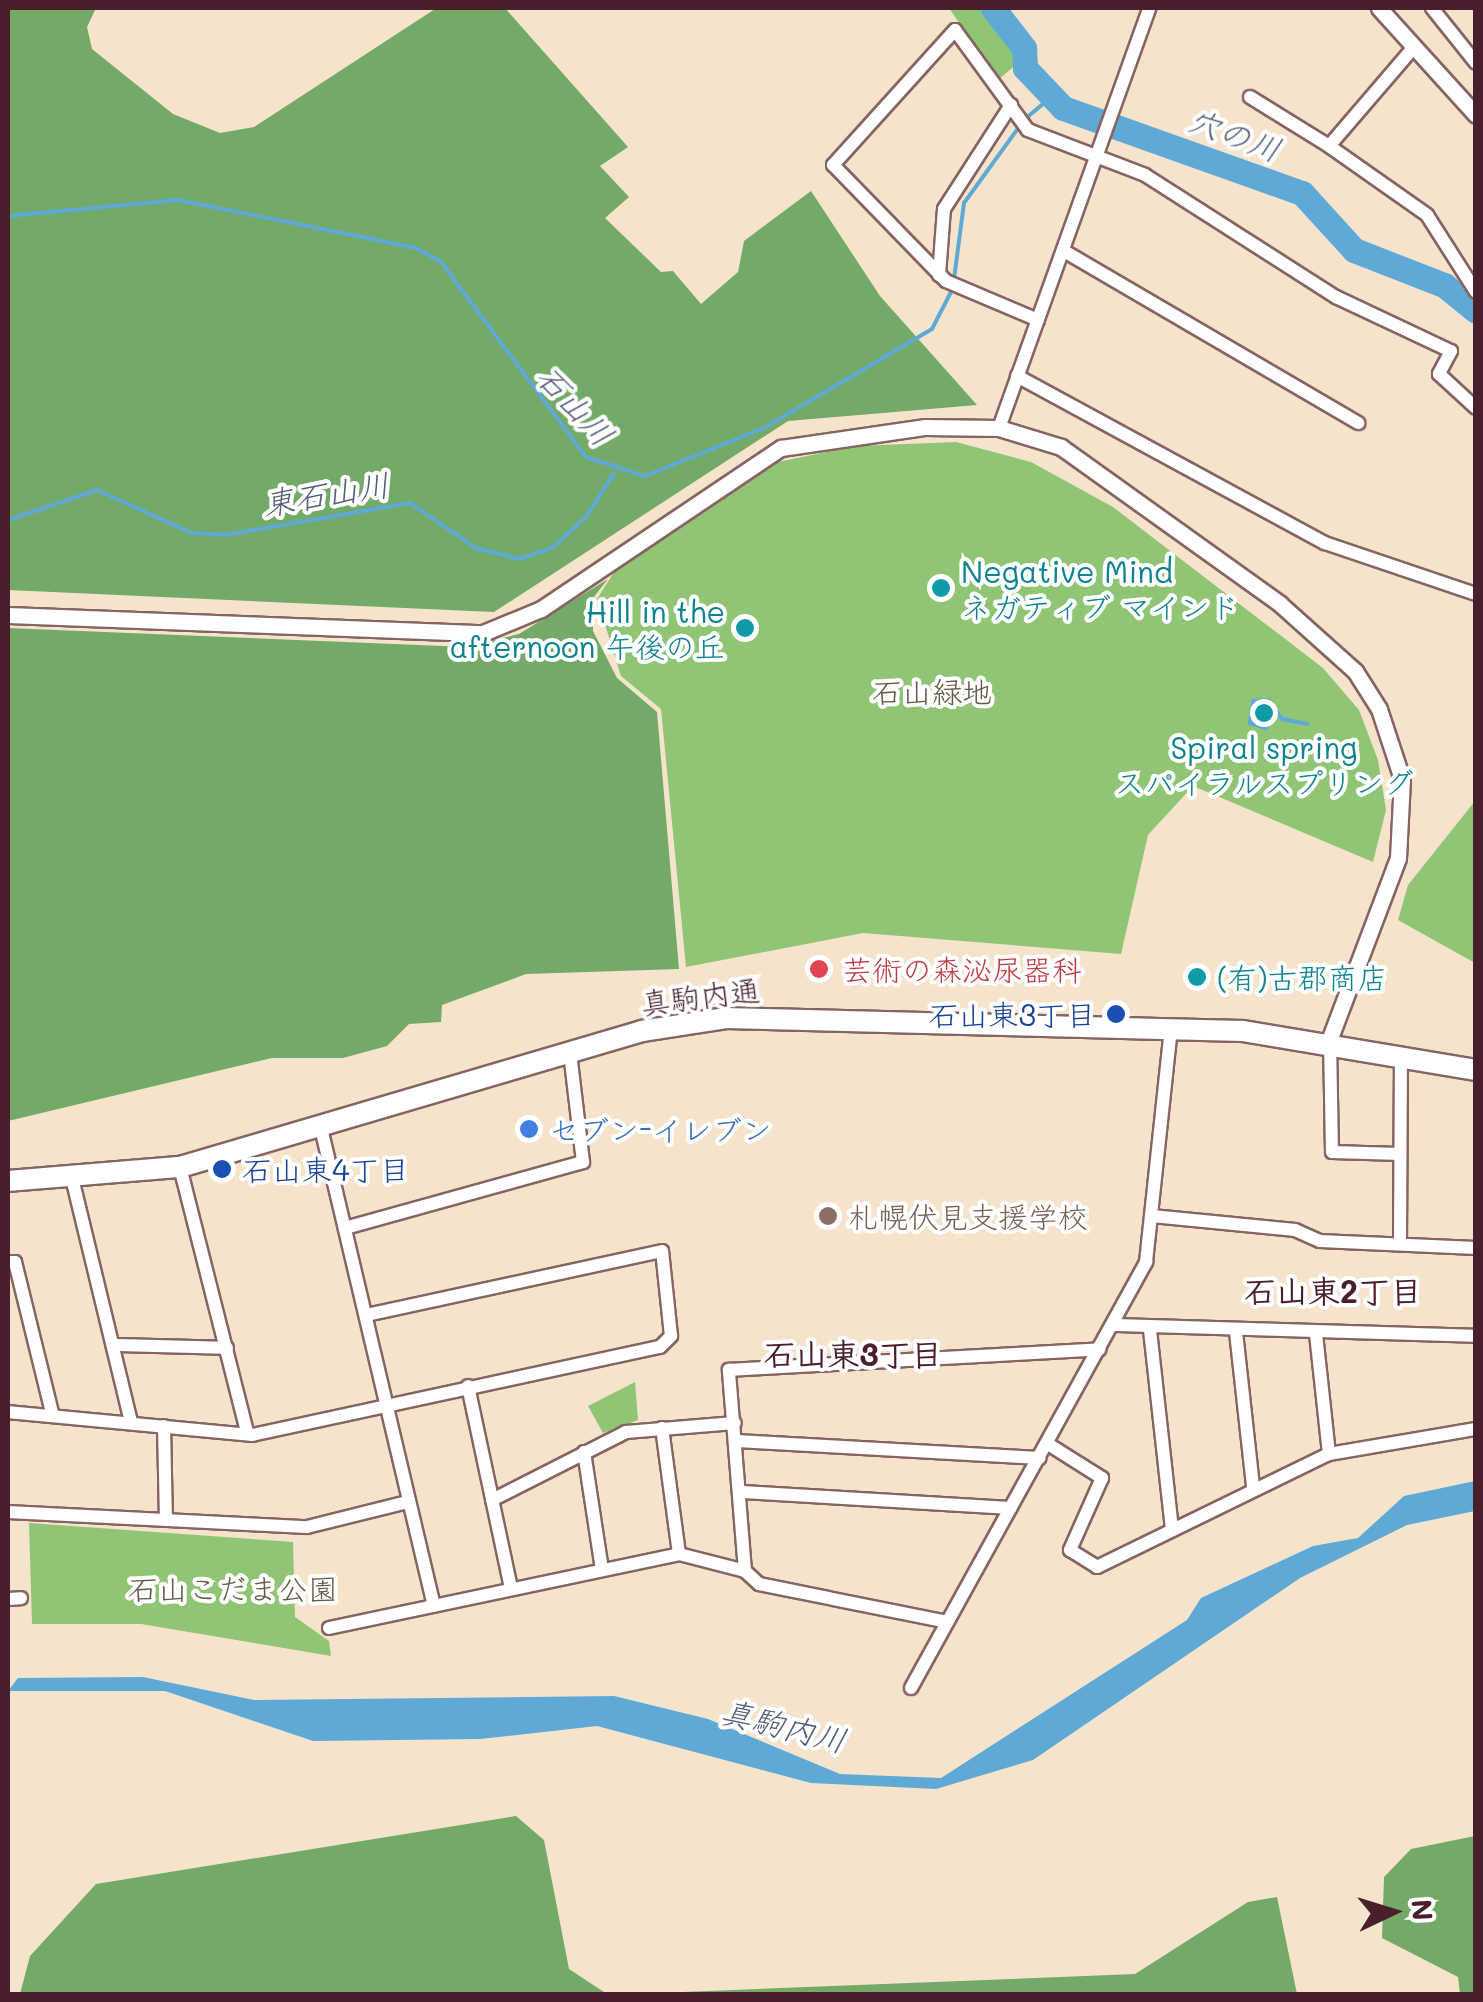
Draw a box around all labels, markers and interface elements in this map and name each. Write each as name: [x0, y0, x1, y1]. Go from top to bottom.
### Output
water label: 穴の川: [1183, 100, 1287, 168]
water label: 石山川: [529, 357, 623, 453]
water label: 東石山川: [260, 464, 392, 522]
place label: Negative Mind ネガティブ マインド: [961, 553, 1241, 624]
marker: Negative Mind ネガティブ マインド: [930, 577, 952, 599]
place label: Hill in the afternoon 午後の丘: [449, 593, 725, 664]
marker: Hill in the afternoon 午後の丘: [734, 617, 756, 639]
park label: 石山緑地: [872, 673, 992, 709]
marker: Spiral spring スパイラルスプリング: [1253, 702, 1275, 724]
place label: Spiral spring スパイラルスプリング: [1114, 729, 1414, 800]
place label: 芸術の森泌尿器科: [842, 951, 1082, 987]
marker: 芸術の森泌尿器科: [806, 956, 832, 982]
place label: (有)古郡商店: [1217, 959, 1387, 995]
marker: (有)古郡商店: [1186, 966, 1208, 988]
street label: 真駒内通: [638, 971, 762, 1021]
place label: 石山東3丁目: [928, 996, 1096, 1032]
marker: 石山東3丁目: [1105, 1003, 1127, 1025]
place label: セブン-イレブン: [549, 1111, 772, 1147]
marker: セブン-イレブン: [518, 1118, 540, 1140]
place label: 石山東4丁目: [242, 1151, 410, 1187]
marker: 石山東4丁目: [211, 1158, 233, 1180]
place label: 札幌伏見支援学校: [848, 1198, 1088, 1234]
marker: 札幌伏見支援学校: [817, 1205, 839, 1227]
district label: 石山東2丁目: [1244, 1271, 1422, 1309]
district label: 石山東3丁目: [763, 1334, 943, 1372]
park label: 石山こだま公園: [128, 1570, 338, 1606]
water label: 真駒内川: [717, 1691, 851, 1759]
north arrow: [1343, 1862, 1443, 1962]
text: N: [1404, 1898, 1442, 1922]

